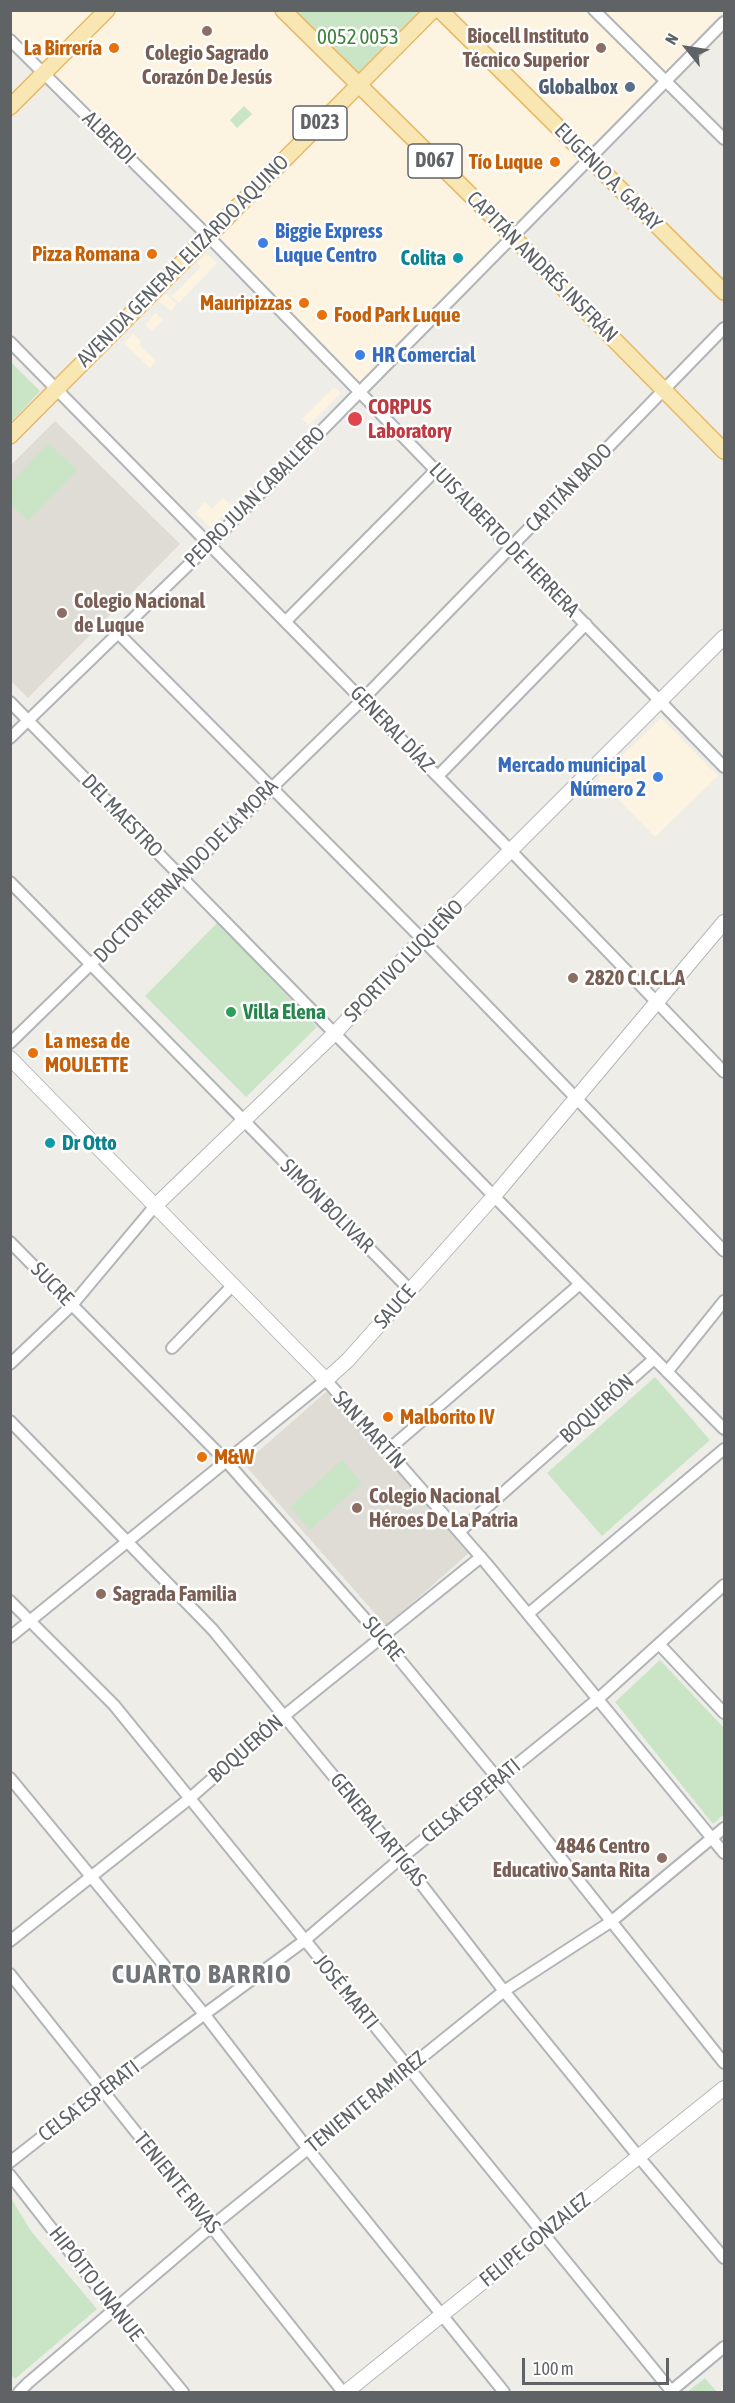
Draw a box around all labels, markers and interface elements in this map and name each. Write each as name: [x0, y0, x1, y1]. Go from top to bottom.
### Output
north arrow: [657, 18, 717, 78]
place label: Biocell Instituto Técnico Superior: [463, 23, 589, 73]
marker: Colegio Sagrado Corazón De Jesús: [200, 24, 214, 38]
park label: 0052 0053: [317, 24, 399, 50]
text: N: [661, 30, 682, 48]
place label: La Birrería: [24, 35, 102, 61]
place label: Colegio Sagrado Corazón De Jesús: [142, 40, 272, 90]
marker: La Birrería: [107, 41, 121, 55]
marker: Biocell Instituto Técnico Superior: [594, 41, 608, 55]
place label: Globalbox: [538, 74, 618, 100]
marker: Globalbox: [623, 80, 637, 94]
street label: ALBERDI: [77, 106, 141, 170]
road number: D023: [293, 106, 347, 140]
street label: EUGENIO A. GARAY: [549, 118, 667, 236]
road number: D067: [408, 144, 462, 178]
place label: Tío Luque: [469, 149, 543, 175]
street label: AVENIDA GENERAL ELIZARDO AQUINO: [72, 150, 294, 372]
marker: Tío Luque: [548, 155, 562, 169]
street label: CAPITÁN ANDRÉS INSFRÁN: [461, 186, 623, 348]
place label: Biggie Express Luque Centro: [275, 218, 383, 268]
marker: Biggie Express Luque Centro: [256, 236, 270, 250]
place label: Pizza Romana: [32, 241, 140, 267]
place label: Colita: [400, 245, 446, 271]
marker: Pizza Romana: [145, 247, 159, 261]
marker: Colita: [451, 251, 465, 265]
place label: Mauripizzas: [200, 290, 292, 316]
marker: Mauripizzas: [297, 296, 311, 310]
place label: Food Park Luque: [334, 302, 460, 328]
marker: Food Park Luque: [315, 308, 329, 322]
place label: HR Comercial: [372, 342, 476, 368]
marker: HR Comercial: [353, 348, 367, 362]
place label: CORPUS Laboratory: [368, 394, 452, 444]
marker: CORPUS Laboratory: [346, 410, 364, 428]
street label: PEDRO JUAN CABALLERO: [179, 421, 331, 573]
street label: CAPITÁN BADO: [520, 438, 618, 538]
street label: LUIS ALBERTO DE HERRERA: [424, 458, 584, 622]
place label: Colegio Nacional de Luque: [74, 588, 205, 638]
marker: Colegio Nacional de Luque: [55, 606, 69, 620]
street label: GENERAL DÍAZ: [345, 681, 439, 777]
place label: Mercado municipal Número 2: [498, 752, 646, 802]
street label: DEL MAESTRO: [76, 769, 168, 863]
marker: Mercado municipal Número 2: [651, 770, 665, 784]
street label: DOCTOR FERNANDO DE LA MORA: [89, 774, 283, 968]
street label: SPORTIVO LUQUEÑO: [339, 895, 469, 1027]
place label: 2820 C.I.C.L.A: [585, 965, 685, 991]
marker: 2820 C.I.C.L.A: [566, 971, 580, 985]
place label: Villa Elena: [243, 999, 326, 1025]
marker: Villa Elena: [224, 1005, 238, 1019]
place label: La mesa de MOULETTE: [45, 1028, 130, 1078]
marker: La mesa de MOULETTE: [26, 1046, 40, 1060]
place label: Dr Otto: [62, 1130, 117, 1156]
marker: Dr Otto: [43, 1136, 57, 1150]
street label: SIMÓN BOLIVAR: [275, 1154, 379, 1258]
street label: SUCRE: [26, 1257, 78, 1311]
street label: SAUCE: [369, 1280, 421, 1334]
street label: BOQUERÓN: [555, 1369, 639, 1449]
street label: SAN MARTÍN: [327, 1386, 411, 1474]
place label: Malborito IV: [400, 1404, 494, 1430]
marker: Malborito IV: [381, 1410, 395, 1424]
place label: M&W: [214, 1444, 254, 1470]
marker: M&W: [195, 1450, 209, 1464]
place label: Colegio Nacional Héroes De La Patria: [369, 1483, 518, 1533]
marker: Colegio Nacional Héroes De La Patria: [350, 1501, 364, 1515]
place label: Sagrada Familia: [113, 1581, 237, 1607]
marker: Sagrada Familia: [94, 1587, 108, 1601]
street label: SUCRE: [357, 1612, 409, 1666]
street label: BOQUERÓN: [203, 1710, 289, 1788]
street label: CELSA ESPERATI: [416, 1753, 526, 1849]
street label: GENERAL ARTIGAS: [325, 1768, 431, 1892]
place label: 4846 Centro Educativo Santa Rita: [493, 1833, 650, 1883]
marker: 4846 Centro Educativo Santa Rita: [655, 1851, 669, 1865]
street label: JOSÉ MARTI: [308, 1949, 384, 2035]
district label: CUARTO BARRIO: [112, 1958, 292, 1990]
street label: TENIENTE RAMIREZ: [301, 2046, 431, 2158]
street label: CELSA ESPERATI: [33, 2055, 145, 2147]
street label: TENIENTE RIVAS: [128, 2127, 226, 2239]
street label: FELIPE GONZALEZ: [475, 2188, 595, 2292]
street label: HIPÓITO UNANUE: [44, 2222, 148, 2346]
scale bar: [525, 2346, 672, 2384]
text: 100 m: [533, 2358, 574, 2379]

